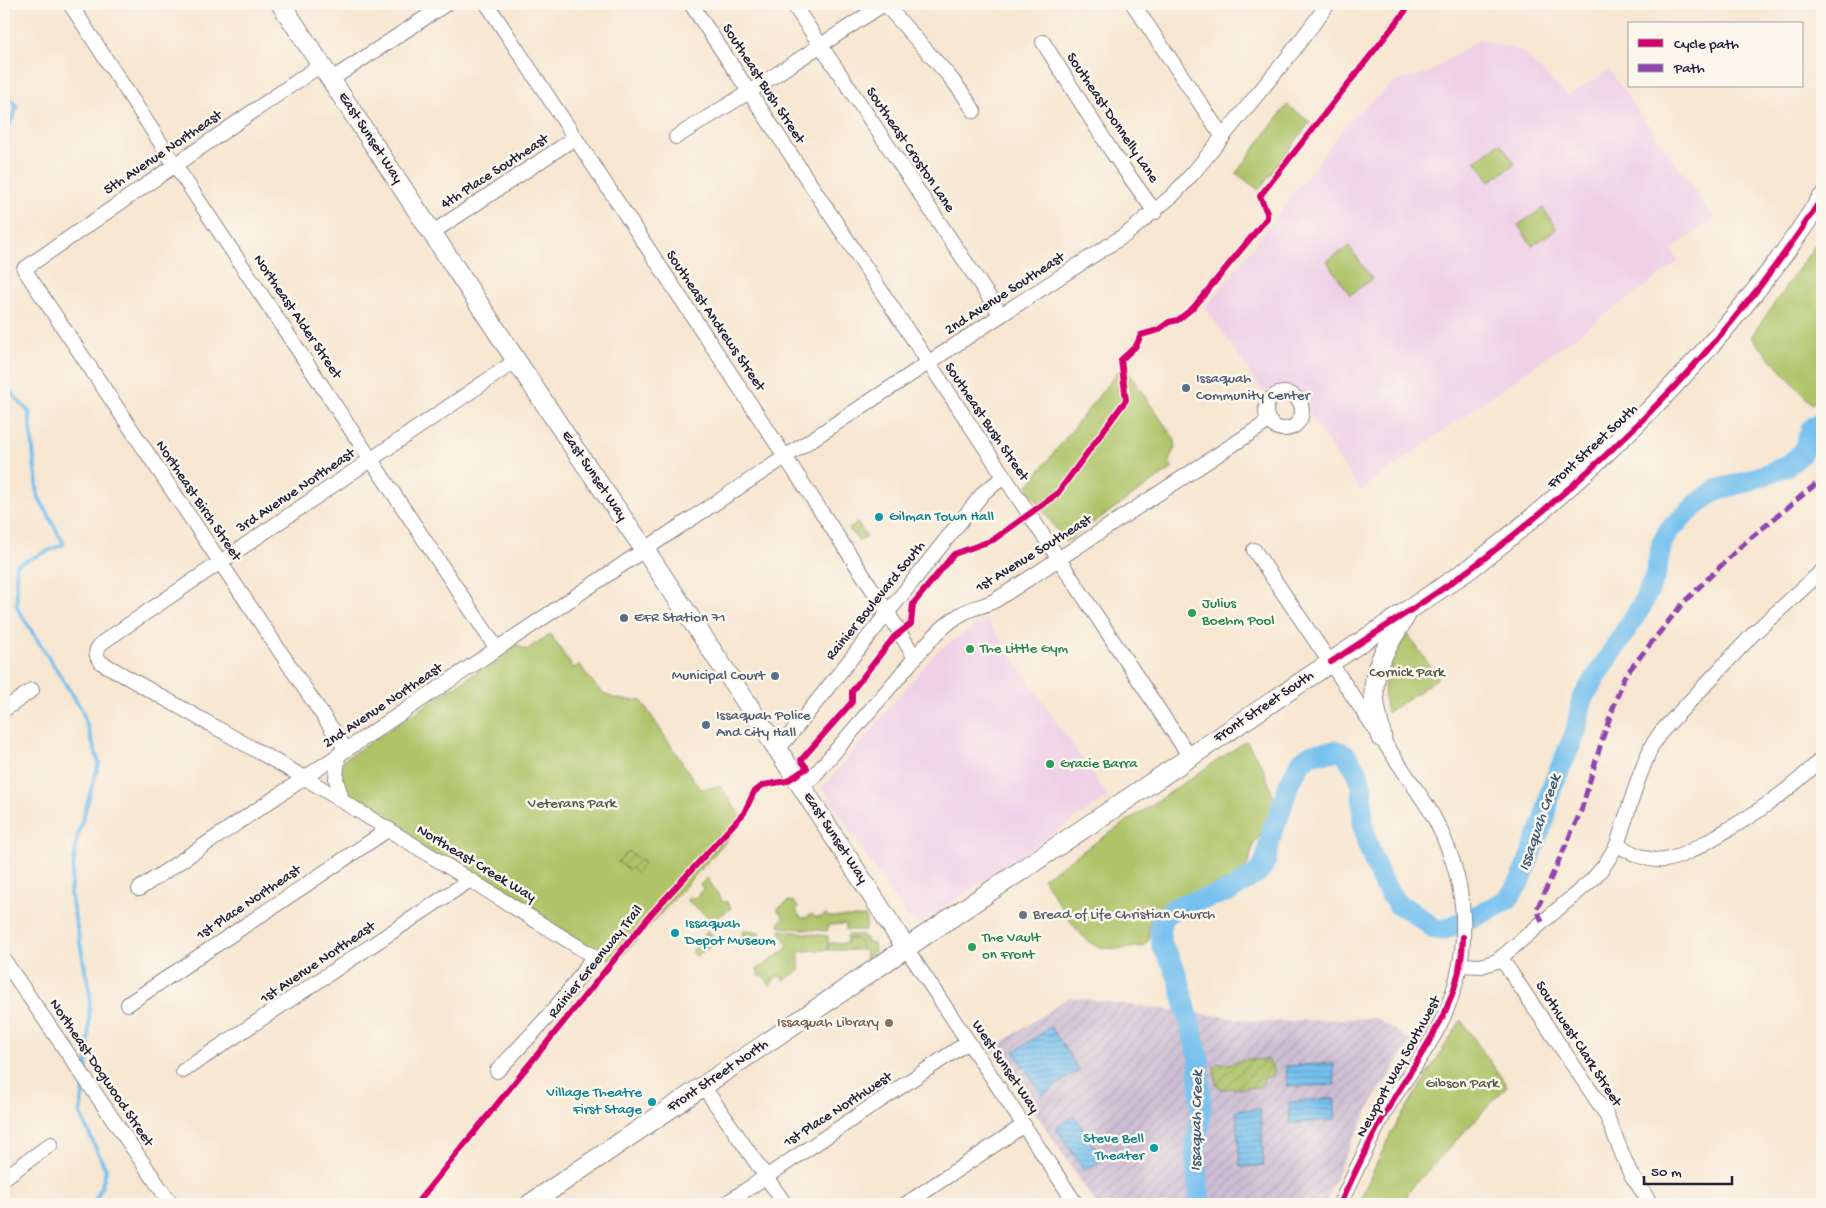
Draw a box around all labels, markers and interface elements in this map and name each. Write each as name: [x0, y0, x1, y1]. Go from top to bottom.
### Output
street label: Southeast Bush Street: [718, 21, 809, 149]
legend: [1628, 22, 1804, 88]
text: Cycle path: [1674, 36, 1739, 54]
street label: Southeast Donnelly Lane: [1062, 50, 1162, 187]
text: Path: [1673, 60, 1705, 78]
street label: Southeast Croston Lane: [861, 84, 959, 216]
street label: East Sunset Way: [334, 89, 407, 188]
street label: 5th Avenue Northeast: [100, 106, 227, 199]
street label: 4th Place Southeast: [438, 129, 554, 214]
street label: Southeast Andrews Street: [661, 247, 770, 396]
street label: 2nd Avenue Southeast: [942, 248, 1070, 339]
street label: Northeast Alder Street: [249, 251, 346, 384]
street label: Southeast Bush Street: [940, 359, 1033, 486]
place label: Issaquah Community Center: [1196, 370, 1312, 405]
marker: Issaquah Community Center: [1180, 382, 1192, 394]
street label: Front Street South: [1543, 400, 1642, 494]
street label: East Sunset Way: [557, 427, 631, 525]
street label: Northeast Birch Street: [151, 437, 246, 566]
street label: 3rd Avenue Northeast: [233, 444, 360, 538]
place label: Gilman Town Hall: [889, 508, 994, 526]
street label: 1st Avenue Southeast: [972, 510, 1097, 598]
marker: Gilman Town Hall: [873, 511, 885, 523]
street label: Rainier Boulevard South: [822, 538, 930, 664]
place label: Julius Boehm Pool: [1201, 595, 1275, 630]
marker: Julius Boehm Pool: [1186, 607, 1198, 619]
place label: EFR Station 71: [634, 609, 726, 627]
marker: EFR Station 71: [618, 612, 630, 624]
place label: The Little Gym: [979, 640, 1069, 658]
marker: The Little Gym: [964, 643, 976, 655]
street label: 2nd Avenue Northeast: [320, 658, 448, 753]
park label: Cornick Park: [1369, 664, 1446, 682]
place label: Municipal Court: [672, 667, 767, 685]
street label: Front Street South: [1210, 667, 1318, 748]
marker: Municipal Court: [769, 670, 781, 682]
place label: Issaquah Police And City Hall: [716, 707, 811, 742]
marker: Issaquah Police And City Hall: [700, 719, 712, 731]
place label: Gracie Barra: [1060, 755, 1138, 773]
marker: Gracie Barra: [1044, 758, 1056, 770]
water label: Issaquah Creek: [1516, 770, 1567, 874]
street label: East Sunset Way: [799, 789, 872, 888]
park label: Veterans Park: [527, 795, 618, 813]
street label: Northeast Creek Way: [413, 821, 539, 907]
street label: 1st Place Northeast: [192, 860, 306, 945]
street label: Rainier Greenway Trail: [545, 902, 647, 1022]
place label: Bread of Life Christian Church: [1032, 906, 1215, 924]
marker: Bread of Life Christian Church: [1017, 909, 1029, 921]
place label: Issaquah Depot Museum: [684, 915, 776, 950]
street label: 1st Avenue Northeast: [256, 917, 380, 1009]
marker: Issaquah Depot Museum: [669, 927, 681, 939]
place label: The Vault on Front: [981, 929, 1042, 964]
marker: The Vault on Front: [966, 941, 978, 953]
street label: Southwest Clark Street: [1531, 978, 1626, 1112]
street label: Newport Way Southwest: [1353, 992, 1446, 1141]
street label: Northeast Dogwood Street: [45, 996, 158, 1152]
place label: Issaquah Library: [777, 1014, 880, 1032]
marker: Issaquah Library: [883, 1017, 895, 1029]
street label: West Sunset Way: [967, 1017, 1043, 1117]
street label: Front Street North: [663, 1035, 772, 1117]
street label: 1st Place Northwest: [780, 1067, 897, 1152]
water label: Issaquah Creek: [1188, 1069, 1208, 1172]
park label: Gibson Park: [1425, 1075, 1500, 1093]
place label: Village Theatre First Stage: [546, 1084, 642, 1119]
marker: Village Theatre First Stage: [646, 1096, 658, 1108]
place label: Steve Bell Theater: [1083, 1130, 1146, 1165]
marker: Steve Bell Theater: [1148, 1142, 1160, 1154]
scale bar: [1644, 1153, 1731, 1185]
text: 50 m: [1651, 1164, 1682, 1182]

